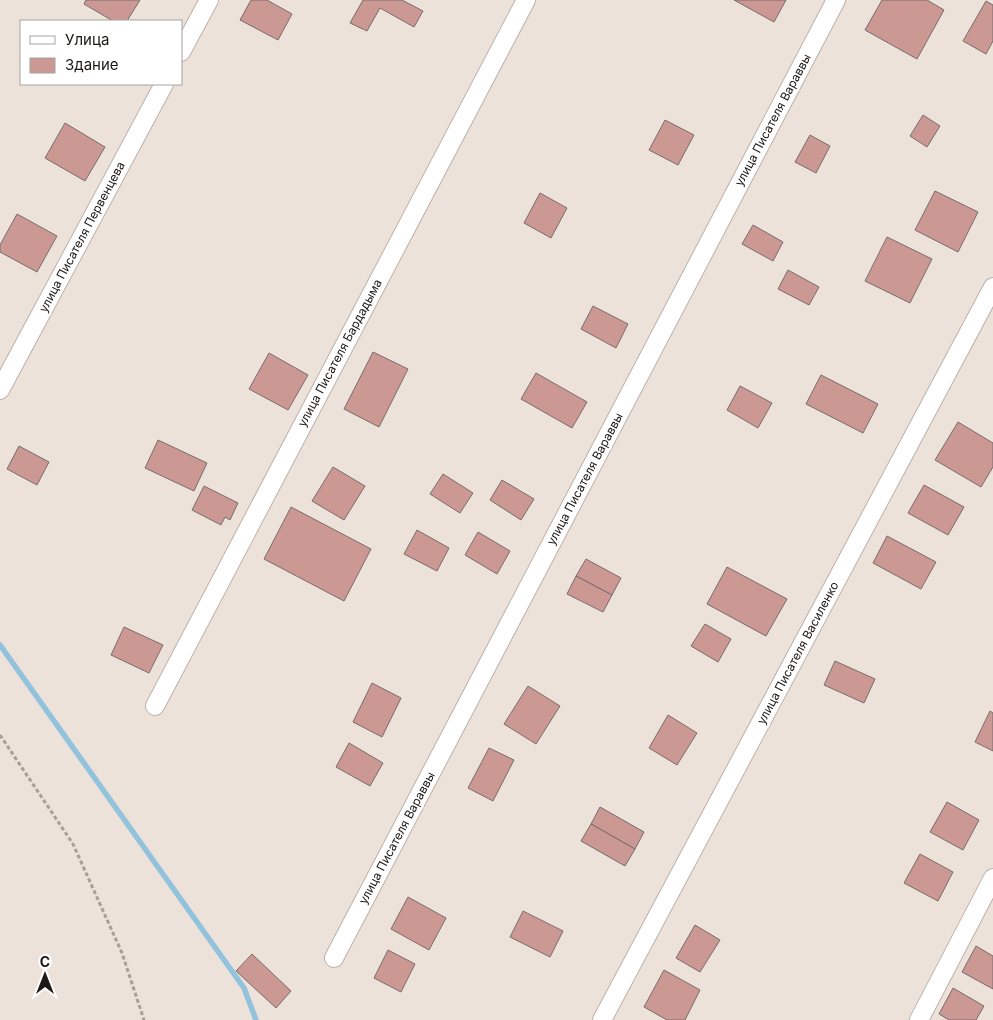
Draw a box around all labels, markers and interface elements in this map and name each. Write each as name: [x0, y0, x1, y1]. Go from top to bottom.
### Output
legend: [20, 20, 182, 85]
text: Улица: [65, 30, 109, 49]
street label: улица Писателя Вараввы: [731, 51, 814, 188]
text: Здание: [65, 55, 119, 74]
street label: улица Писателя Первенцева: [35, 159, 128, 315]
street label: улица Писателя Бардадыма: [294, 276, 385, 429]
street label: улица Писателя Вараввы: [543, 410, 626, 547]
street label: улица Писателя Василенко: [753, 579, 842, 727]
street label: улица Писателя Вараввы: [355, 769, 438, 906]
north arrow: [20, 950, 70, 1000]
text: С: [40, 953, 50, 970]

